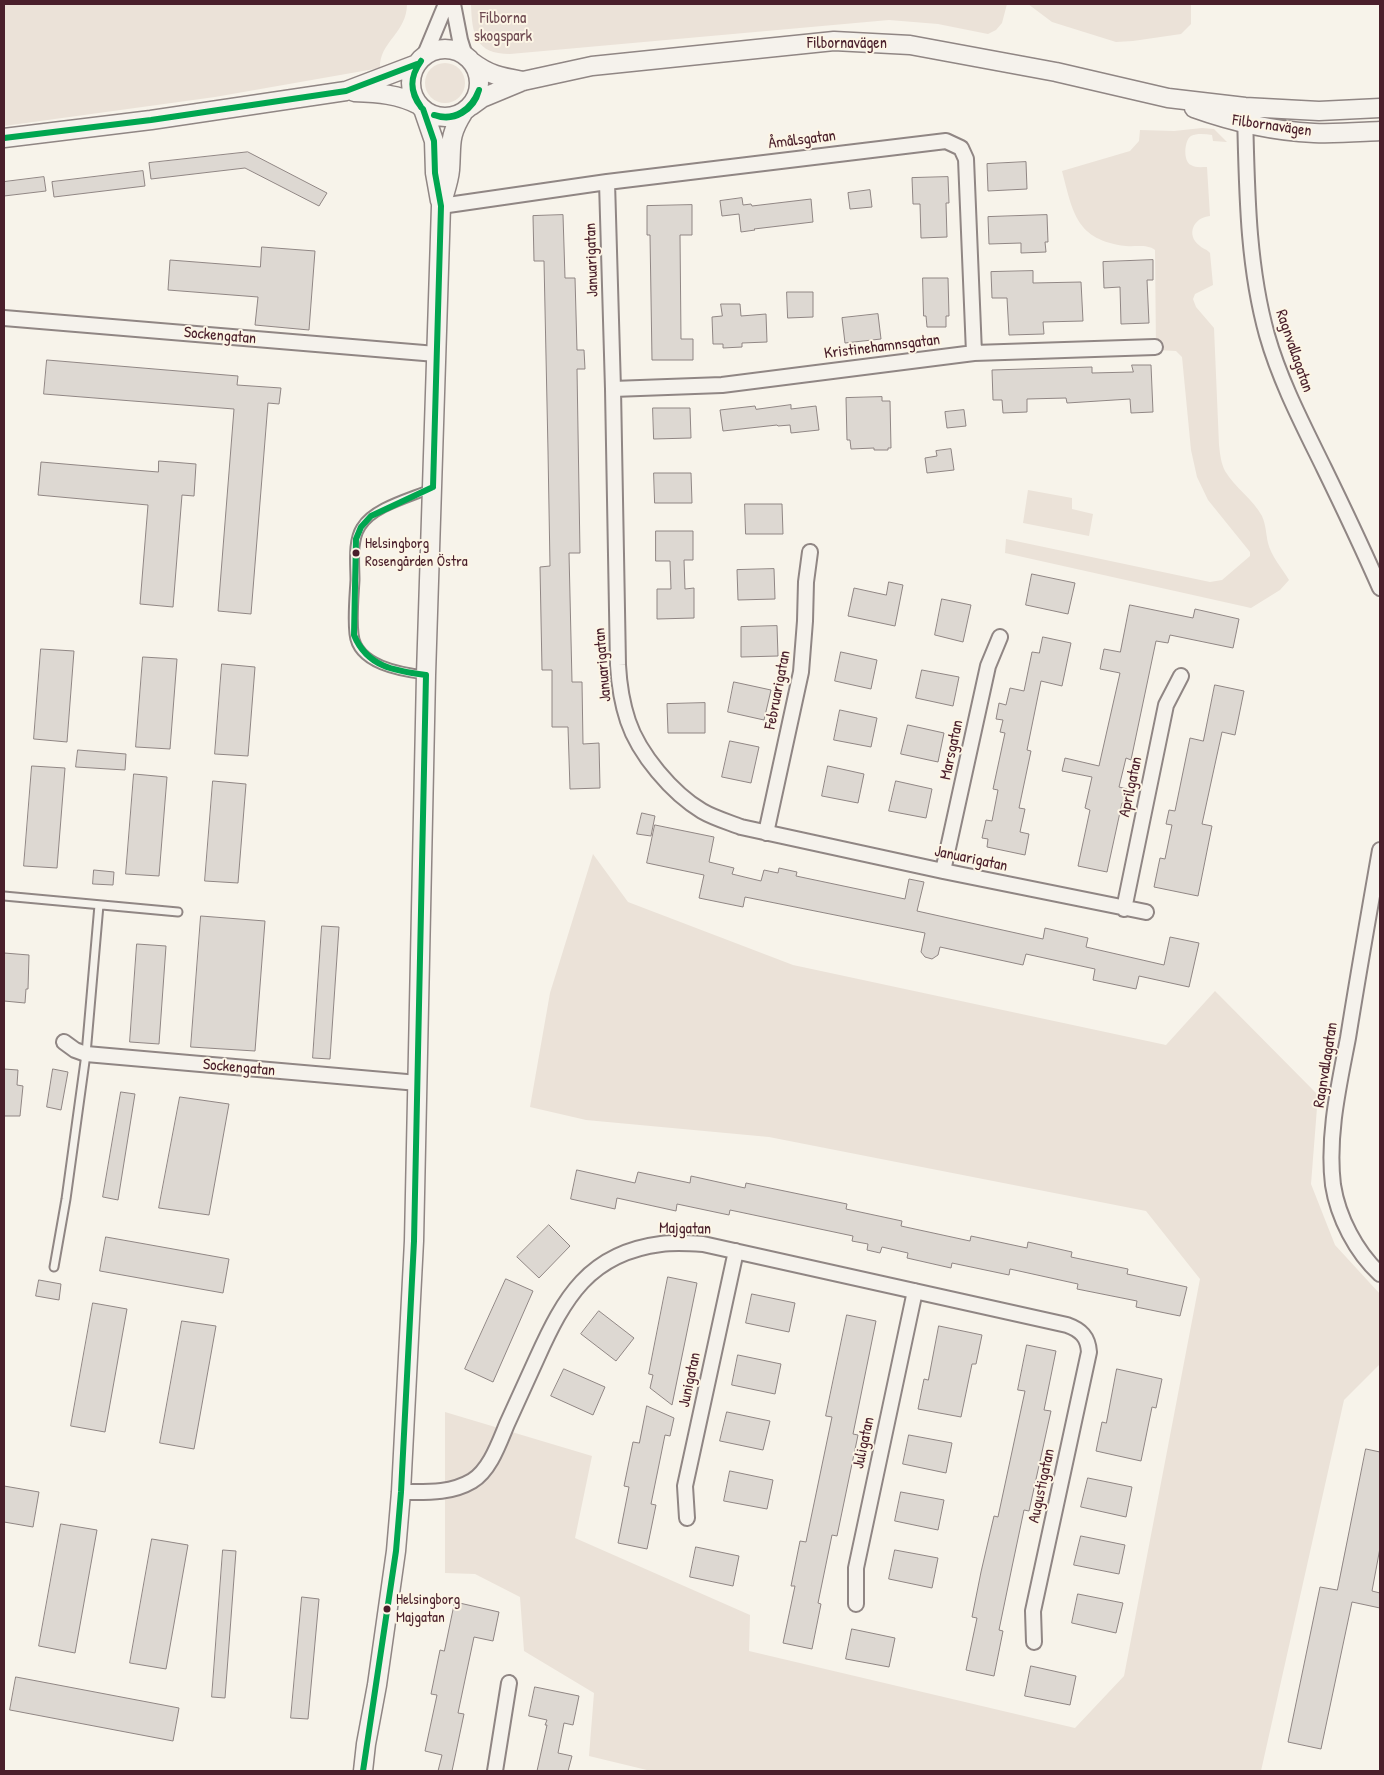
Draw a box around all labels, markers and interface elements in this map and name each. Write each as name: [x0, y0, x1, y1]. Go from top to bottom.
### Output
park label: Filborna skogspark: [474, 9, 532, 47]
street label: Filbornavägen: [807, 34, 887, 54]
street label: Filbornavägen: [1231, 111, 1313, 141]
street label: Åmålsgatan: [767, 126, 837, 154]
street label: Januarigatan: [581, 223, 603, 297]
street label: Ragnvallagatan: [1271, 307, 1317, 395]
street label: Sockengatan: [183, 323, 257, 349]
street label: Kristinehamnsgatan: [823, 330, 941, 364]
place label: Helsingborg Rosengården Östra: [365, 535, 468, 570]
marker: Helsingborg Rosengården Östra: [351, 548, 361, 558]
street label: Januarigatan: [590, 627, 616, 703]
street label: Februarigatan: [761, 649, 795, 731]
street label: Marsgatan: [936, 718, 968, 782]
street label: Aprilgatan: [1115, 755, 1147, 819]
street label: Januarigatan: [933, 842, 1009, 876]
street label: Ragnvallagatan: [1310, 1021, 1342, 1109]
street label: Sockengatan: [202, 1055, 276, 1081]
street label: Majgatan: [659, 1219, 711, 1239]
street label: Junigatan: [675, 1351, 705, 1409]
street label: Juligatan: [849, 1415, 879, 1471]
street label: Augustigatan: [1025, 1447, 1059, 1525]
place label: Helsingborg Majgatan: [396, 1591, 460, 1626]
marker: Helsingborg Majgatan: [382, 1604, 392, 1614]

